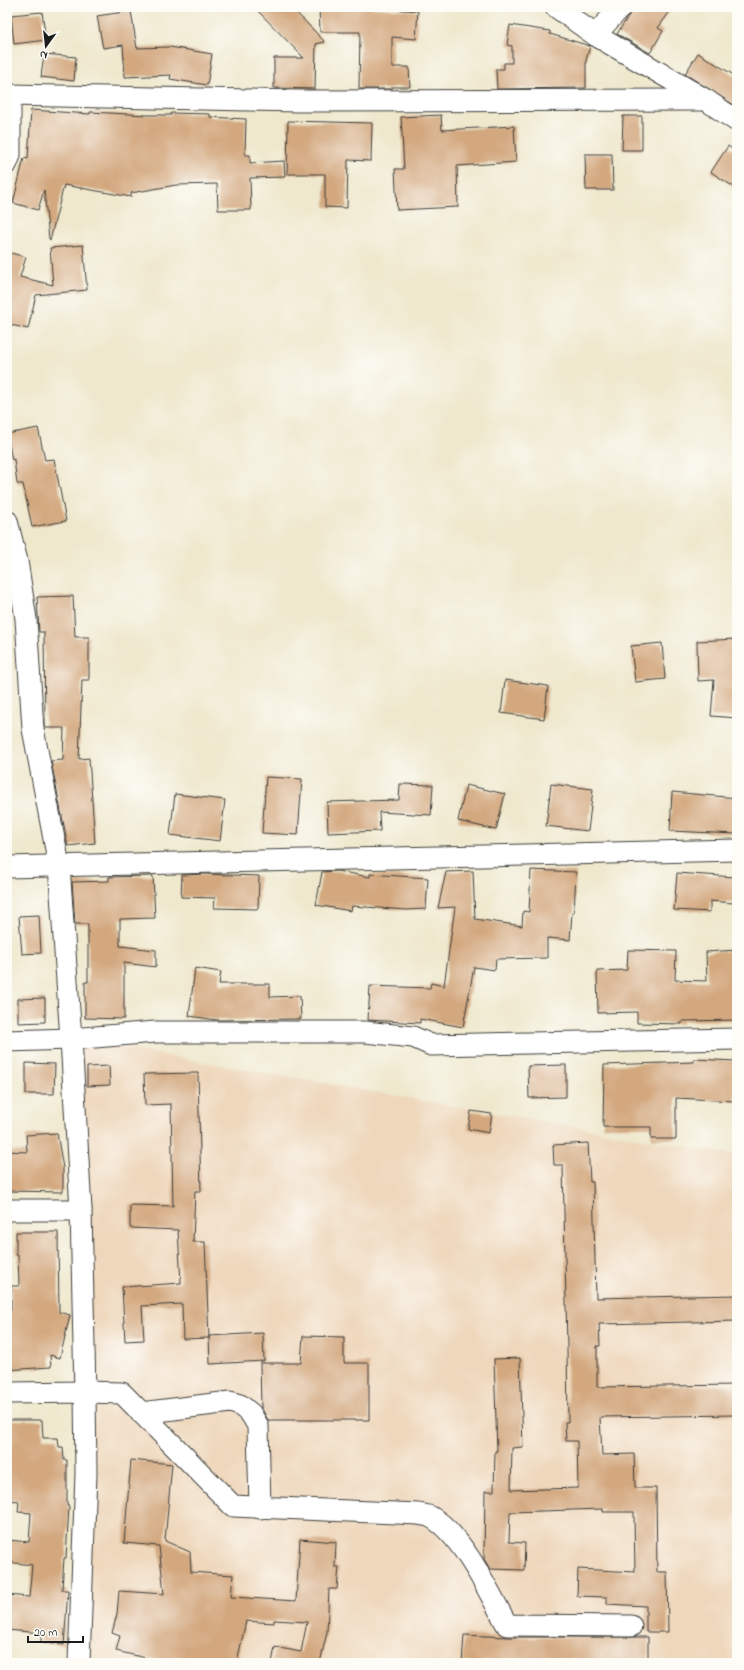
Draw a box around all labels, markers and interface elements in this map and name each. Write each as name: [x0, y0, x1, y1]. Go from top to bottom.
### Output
north arrow: [26, 26, 66, 66]
text: N: [38, 46, 49, 63]
scale bar: [28, 1618, 83, 1644]
text: 20 m: [34, 1624, 57, 1642]

